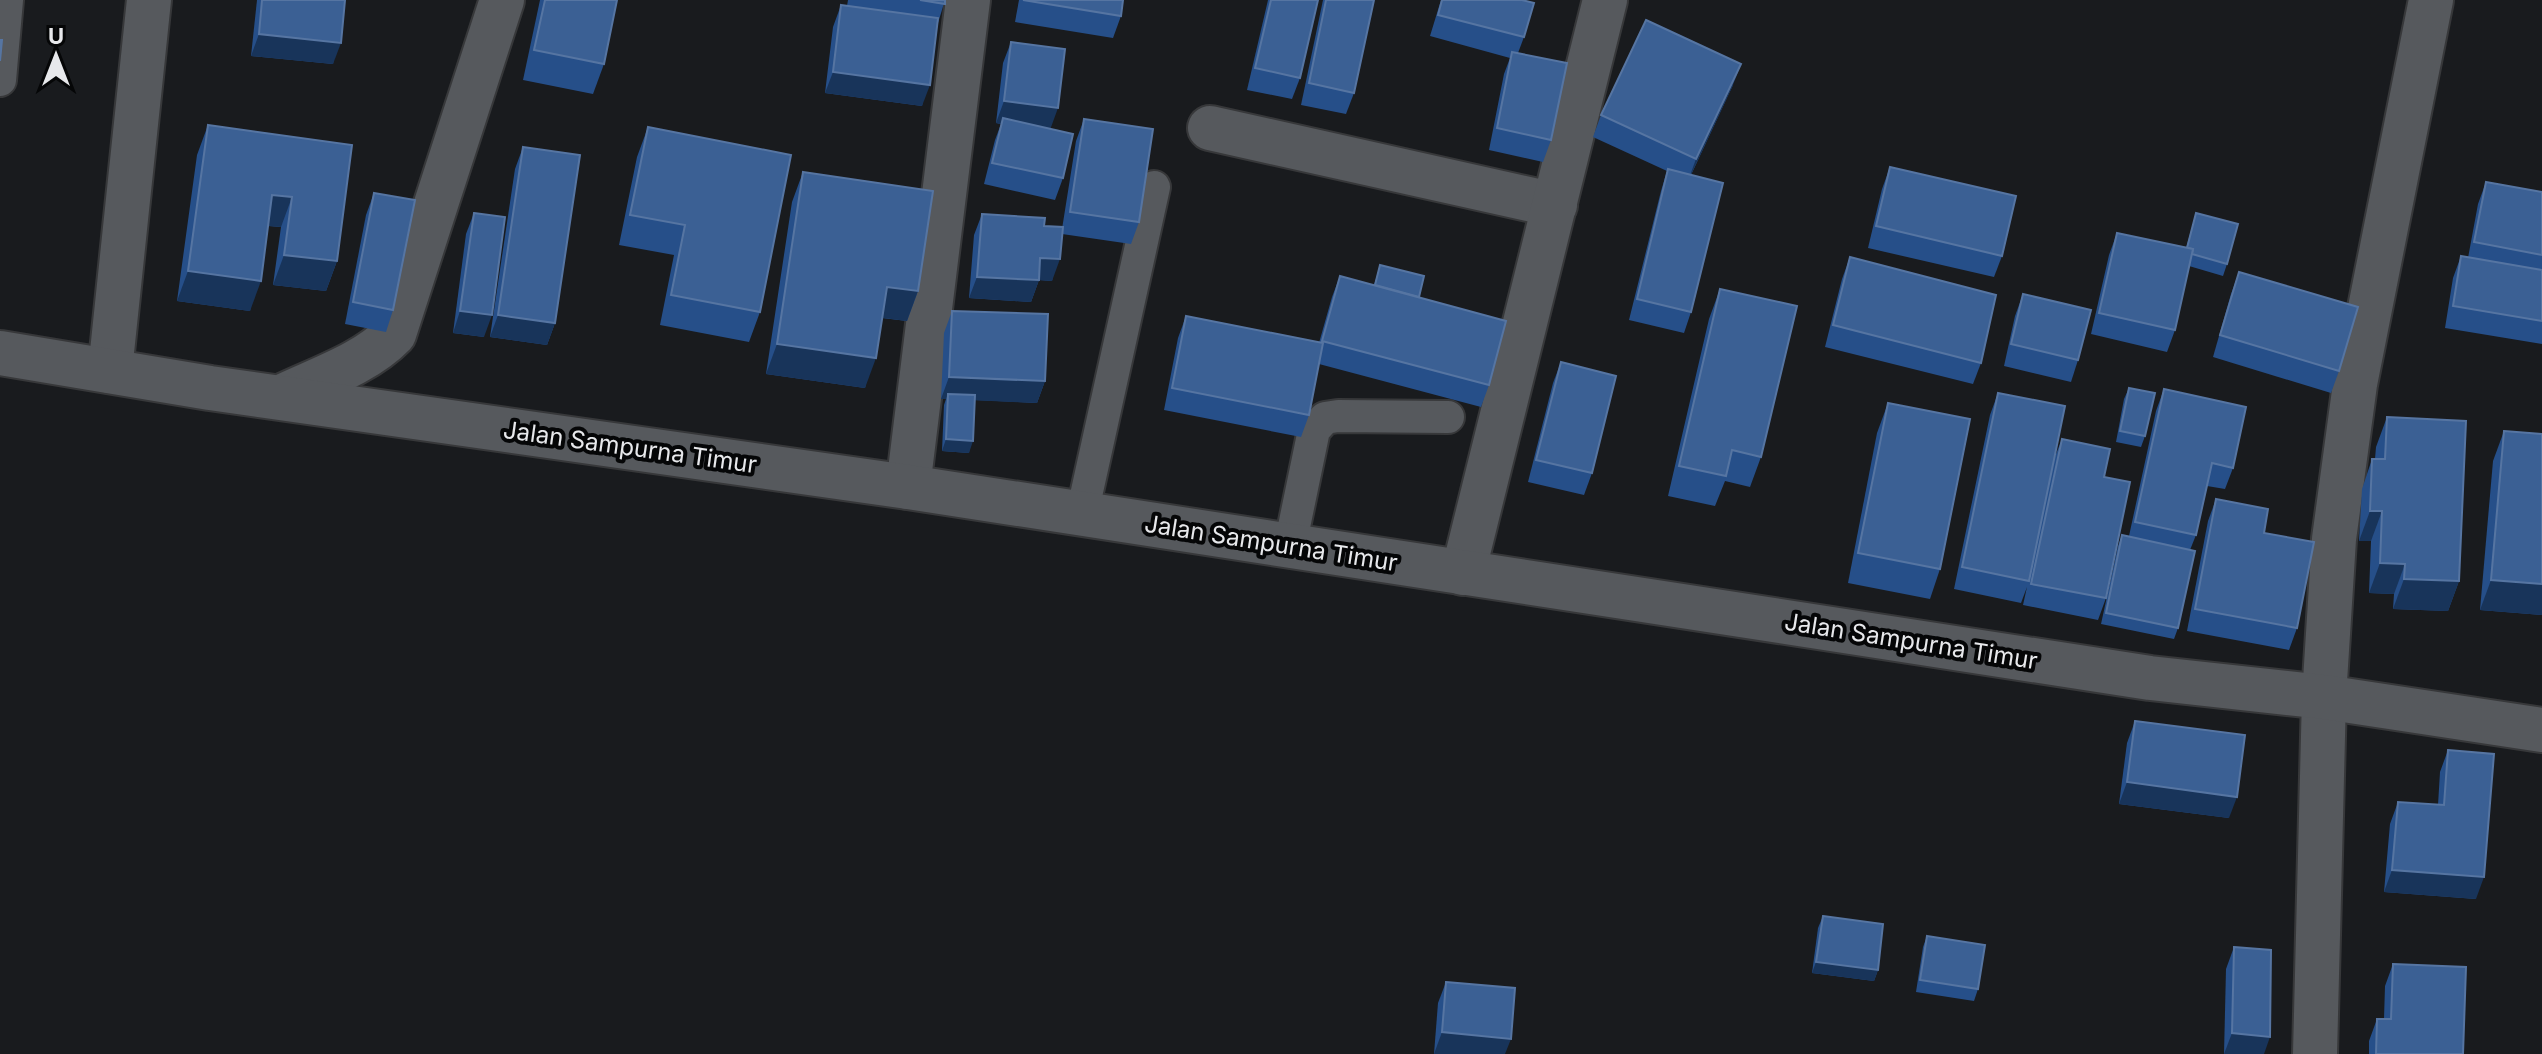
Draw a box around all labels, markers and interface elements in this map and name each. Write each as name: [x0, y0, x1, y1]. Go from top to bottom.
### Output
north arrow: [16, 16, 96, 96]
text: U: [48, 23, 64, 49]
street label: Jalan Sampurna Timur: [501, 415, 759, 479]
street label: Jalan Sampurna Timur: [1143, 509, 1399, 577]
street label: Jalan Sampurna Timur: [1783, 607, 2039, 675]

